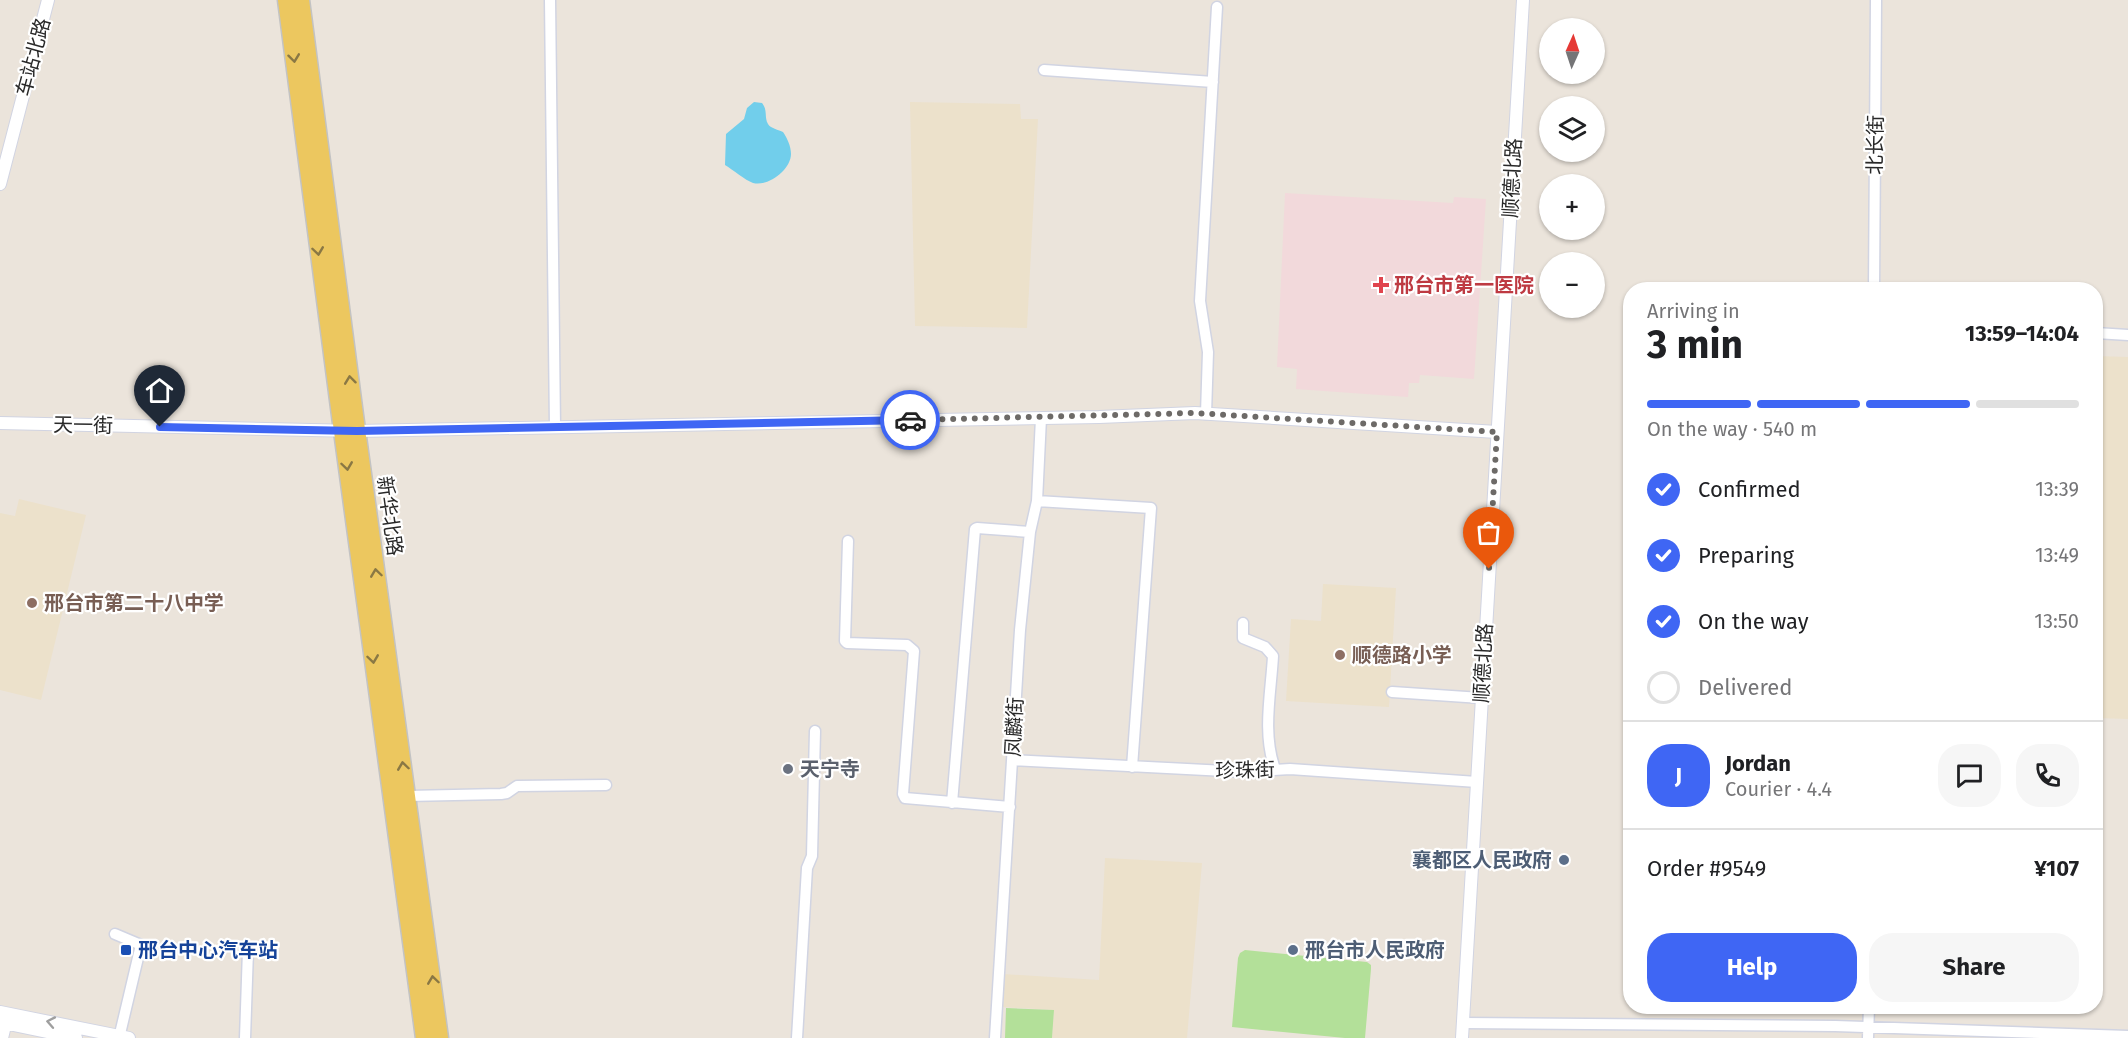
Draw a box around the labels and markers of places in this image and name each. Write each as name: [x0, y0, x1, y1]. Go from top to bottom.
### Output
place label: 邢台市第一医院: [1394, 273, 1534, 297]
marker: 邢台市第一医院: [1372, 276, 1390, 294]
pin: [134, 365, 185, 427]
pin: [1463, 507, 1514, 569]
place label: 邢台市第二十八中学: [44, 591, 224, 615]
marker: 邢台市第二十八中学: [25, 596, 39, 610]
place label: 顺德路小学: [1352, 643, 1452, 667]
marker: 顺德路小学: [1333, 648, 1347, 662]
place label: 天宁寺: [800, 757, 860, 781]
marker: 天宁寺: [781, 762, 795, 776]
place label: 襄都区人民政府: [1412, 848, 1552, 872]
marker: 襄都区人民政府: [1557, 853, 1571, 867]
place label: 邢台中心汽车站: [138, 938, 278, 962]
place label: 邢台市人民政府: [1305, 938, 1445, 962]
marker: 邢台中心汽车站: [119, 943, 133, 957]
marker: 邢台市人民政府: [1286, 943, 1300, 957]

